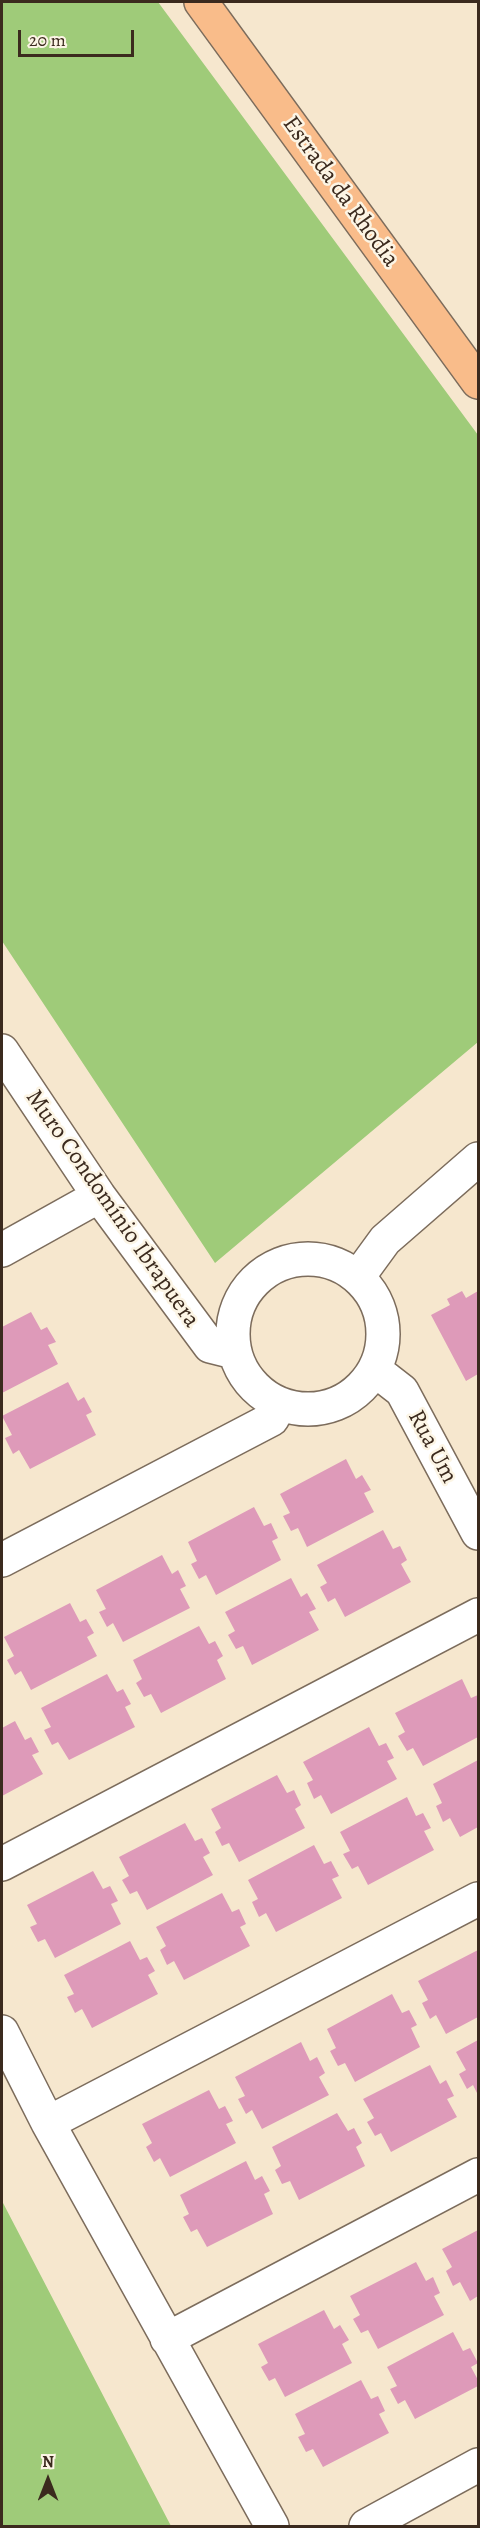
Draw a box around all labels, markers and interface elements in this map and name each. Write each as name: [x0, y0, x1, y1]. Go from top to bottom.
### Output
scale bar: [21, 18, 136, 56]
text: 20 m: [29, 28, 66, 52]
street label: Estrada da Rhodia: [276, 111, 404, 273]
street label: Muro Condomínio Ibrapuera: [19, 1084, 205, 1334]
street label: Rua Um: [401, 1405, 463, 1489]
north arrow: [18, 2450, 78, 2510]
text: N: [42, 2451, 54, 2473]

